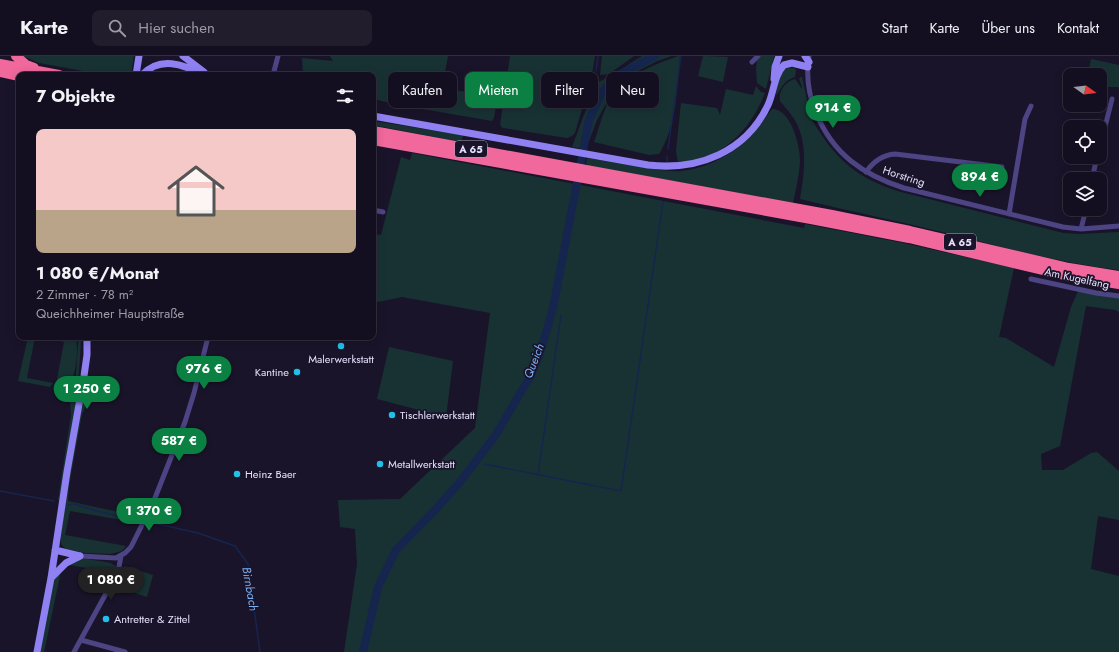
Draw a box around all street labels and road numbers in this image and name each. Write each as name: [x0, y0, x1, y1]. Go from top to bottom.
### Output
road number: A 65: [455, 141, 487, 157]
street label: Horstring: [881, 162, 927, 190]
road number: A 65: [944, 234, 976, 250]
street label: Am Kugelfang: [1043, 263, 1111, 293]

